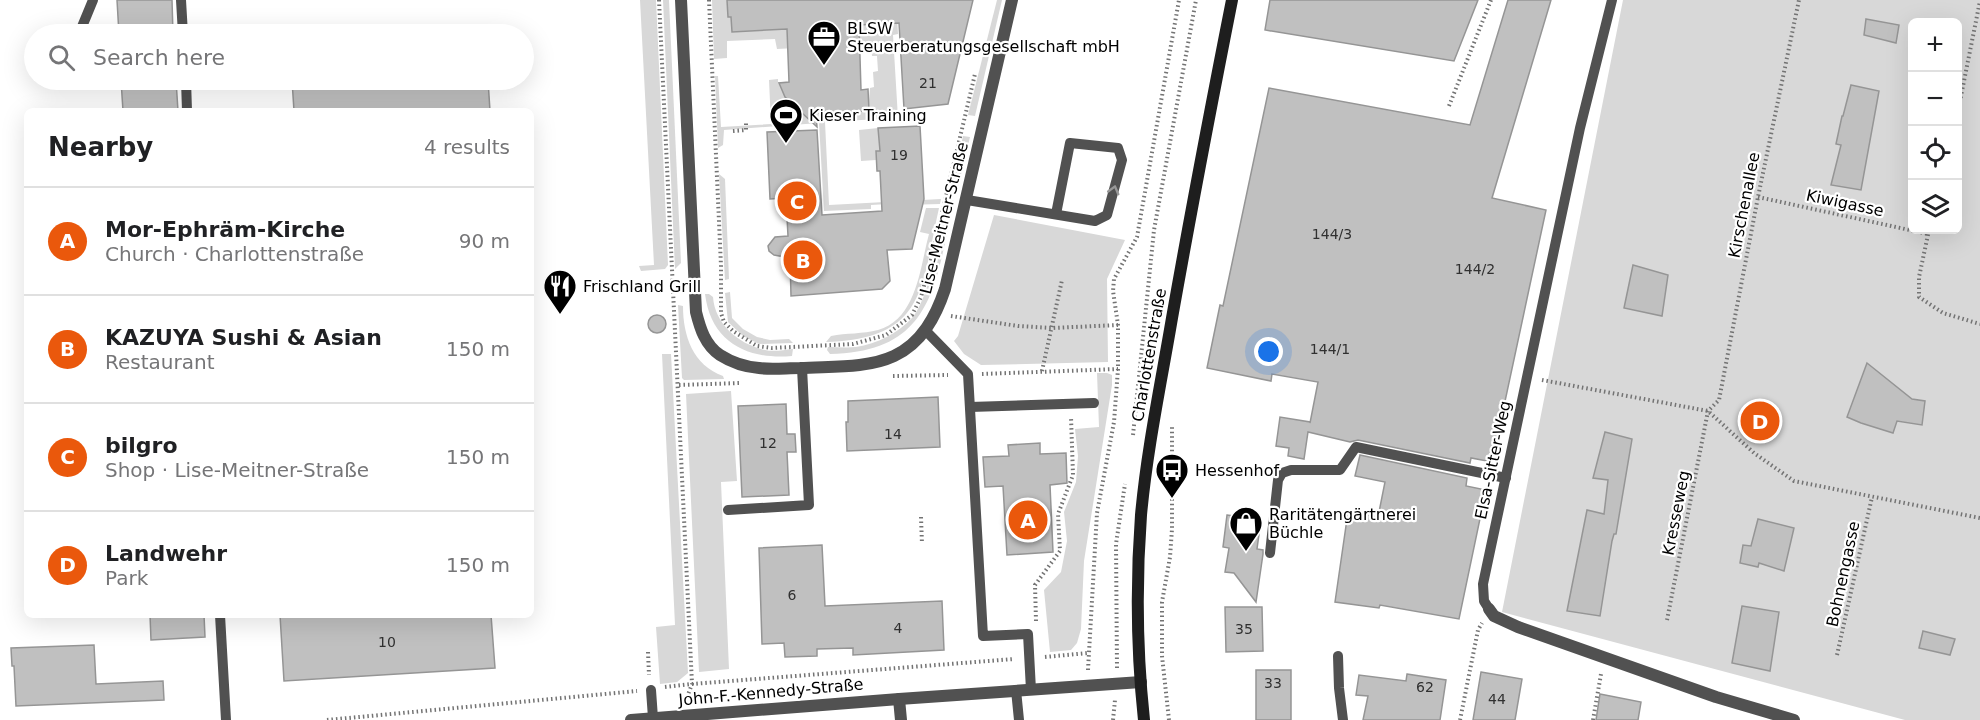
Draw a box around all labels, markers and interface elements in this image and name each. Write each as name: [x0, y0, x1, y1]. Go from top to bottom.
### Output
map controls: [1908, 18, 1962, 234]
button: +: [1908, 18, 1962, 72]
office icon: BLSW Steuerberatungsgesellschaft mbH: [806, 19, 842, 66]
place label: BLSW Steuerberatungsgesellschaft mbH: [847, 19, 1120, 56]
search box: [24, 24, 534, 90]
icon: search: [45, 41, 78, 74]
text: Search here: [93, 45, 225, 70]
button: −: [1908, 72, 1962, 126]
house number: 21: [919, 75, 937, 91]
sports icon: Kieser Training: [768, 97, 804, 144]
place label: Kieser Training: [809, 106, 927, 125]
button: locate: [1908, 126, 1962, 180]
text: Nearby: [48, 132, 153, 162]
text: 4 results: [424, 135, 510, 159]
street label: Lise-Meitner-Straße: [916, 140, 972, 296]
house number: 19: [890, 147, 908, 163]
street label: Kirschenallee: [1724, 151, 1764, 259]
pin: C: [778, 178, 816, 224]
button: layers: [1908, 180, 1962, 234]
one-way arrow: [1107, 185, 1119, 196]
street label: Kiwigasse: [1804, 185, 1886, 221]
text: Mor-Ephräm-Kirche: [105, 217, 345, 242]
house number: 144/3: [1312, 226, 1352, 242]
text: A: [60, 229, 75, 253]
text: 90 m: [459, 229, 510, 253]
pin: B: [784, 238, 822, 282]
text: Church · Charlottenstraße: [105, 242, 364, 266]
house number: 144/2: [1455, 261, 1495, 277]
restaurant icon: Frischland Grill: [542, 268, 578, 315]
place label: Frischland Grill: [583, 277, 701, 296]
street label: Charlottenstraße: [1128, 287, 1170, 423]
text: KAZUYA Sushi & Asian: [105, 325, 382, 350]
text: B: [60, 337, 75, 361]
text: 150 m: [446, 337, 510, 361]
your location: [1254, 337, 1283, 366]
house number: 144/1: [1310, 341, 1350, 357]
text: Restaurant: [105, 350, 215, 374]
pin: D: [1740, 398, 1780, 444]
street label: Elsa-Sitter-Weg: [1471, 399, 1515, 521]
house number: 14: [884, 426, 902, 442]
text: bilgro: [105, 433, 178, 458]
house number: 12: [759, 435, 777, 451]
text: C: [60, 445, 75, 469]
text: 150 m: [446, 445, 510, 469]
bus stop icon: Hessenhof: [1154, 452, 1190, 499]
text: Shop · Lise-Meitner-Straße: [105, 458, 369, 482]
place label: Hessenhof: [1195, 461, 1279, 480]
street label: Kresseweg: [1658, 469, 1694, 557]
pin: A: [1008, 498, 1048, 542]
shop icon: Raritätengärtnerei Büchle: [1228, 505, 1264, 552]
place label: Raritätengärtnerei Büchle: [1269, 505, 1416, 542]
street label: Bohnengasse: [1823, 519, 1863, 629]
text: Landwehr: [105, 541, 227, 566]
text: D: [59, 553, 76, 577]
text: 150 m: [446, 553, 510, 577]
text: Park: [105, 566, 148, 590]
house number: 6: [788, 587, 797, 603]
house number: 4: [894, 620, 903, 636]
house number: 35: [1235, 621, 1253, 637]
house number: 10: [378, 634, 396, 650]
street label: John-F.-Kennedy-Straße: [677, 674, 864, 710]
house number: 33: [1264, 675, 1282, 691]
house number: 62: [1416, 679, 1434, 695]
house number: 44: [1488, 691, 1506, 707]

